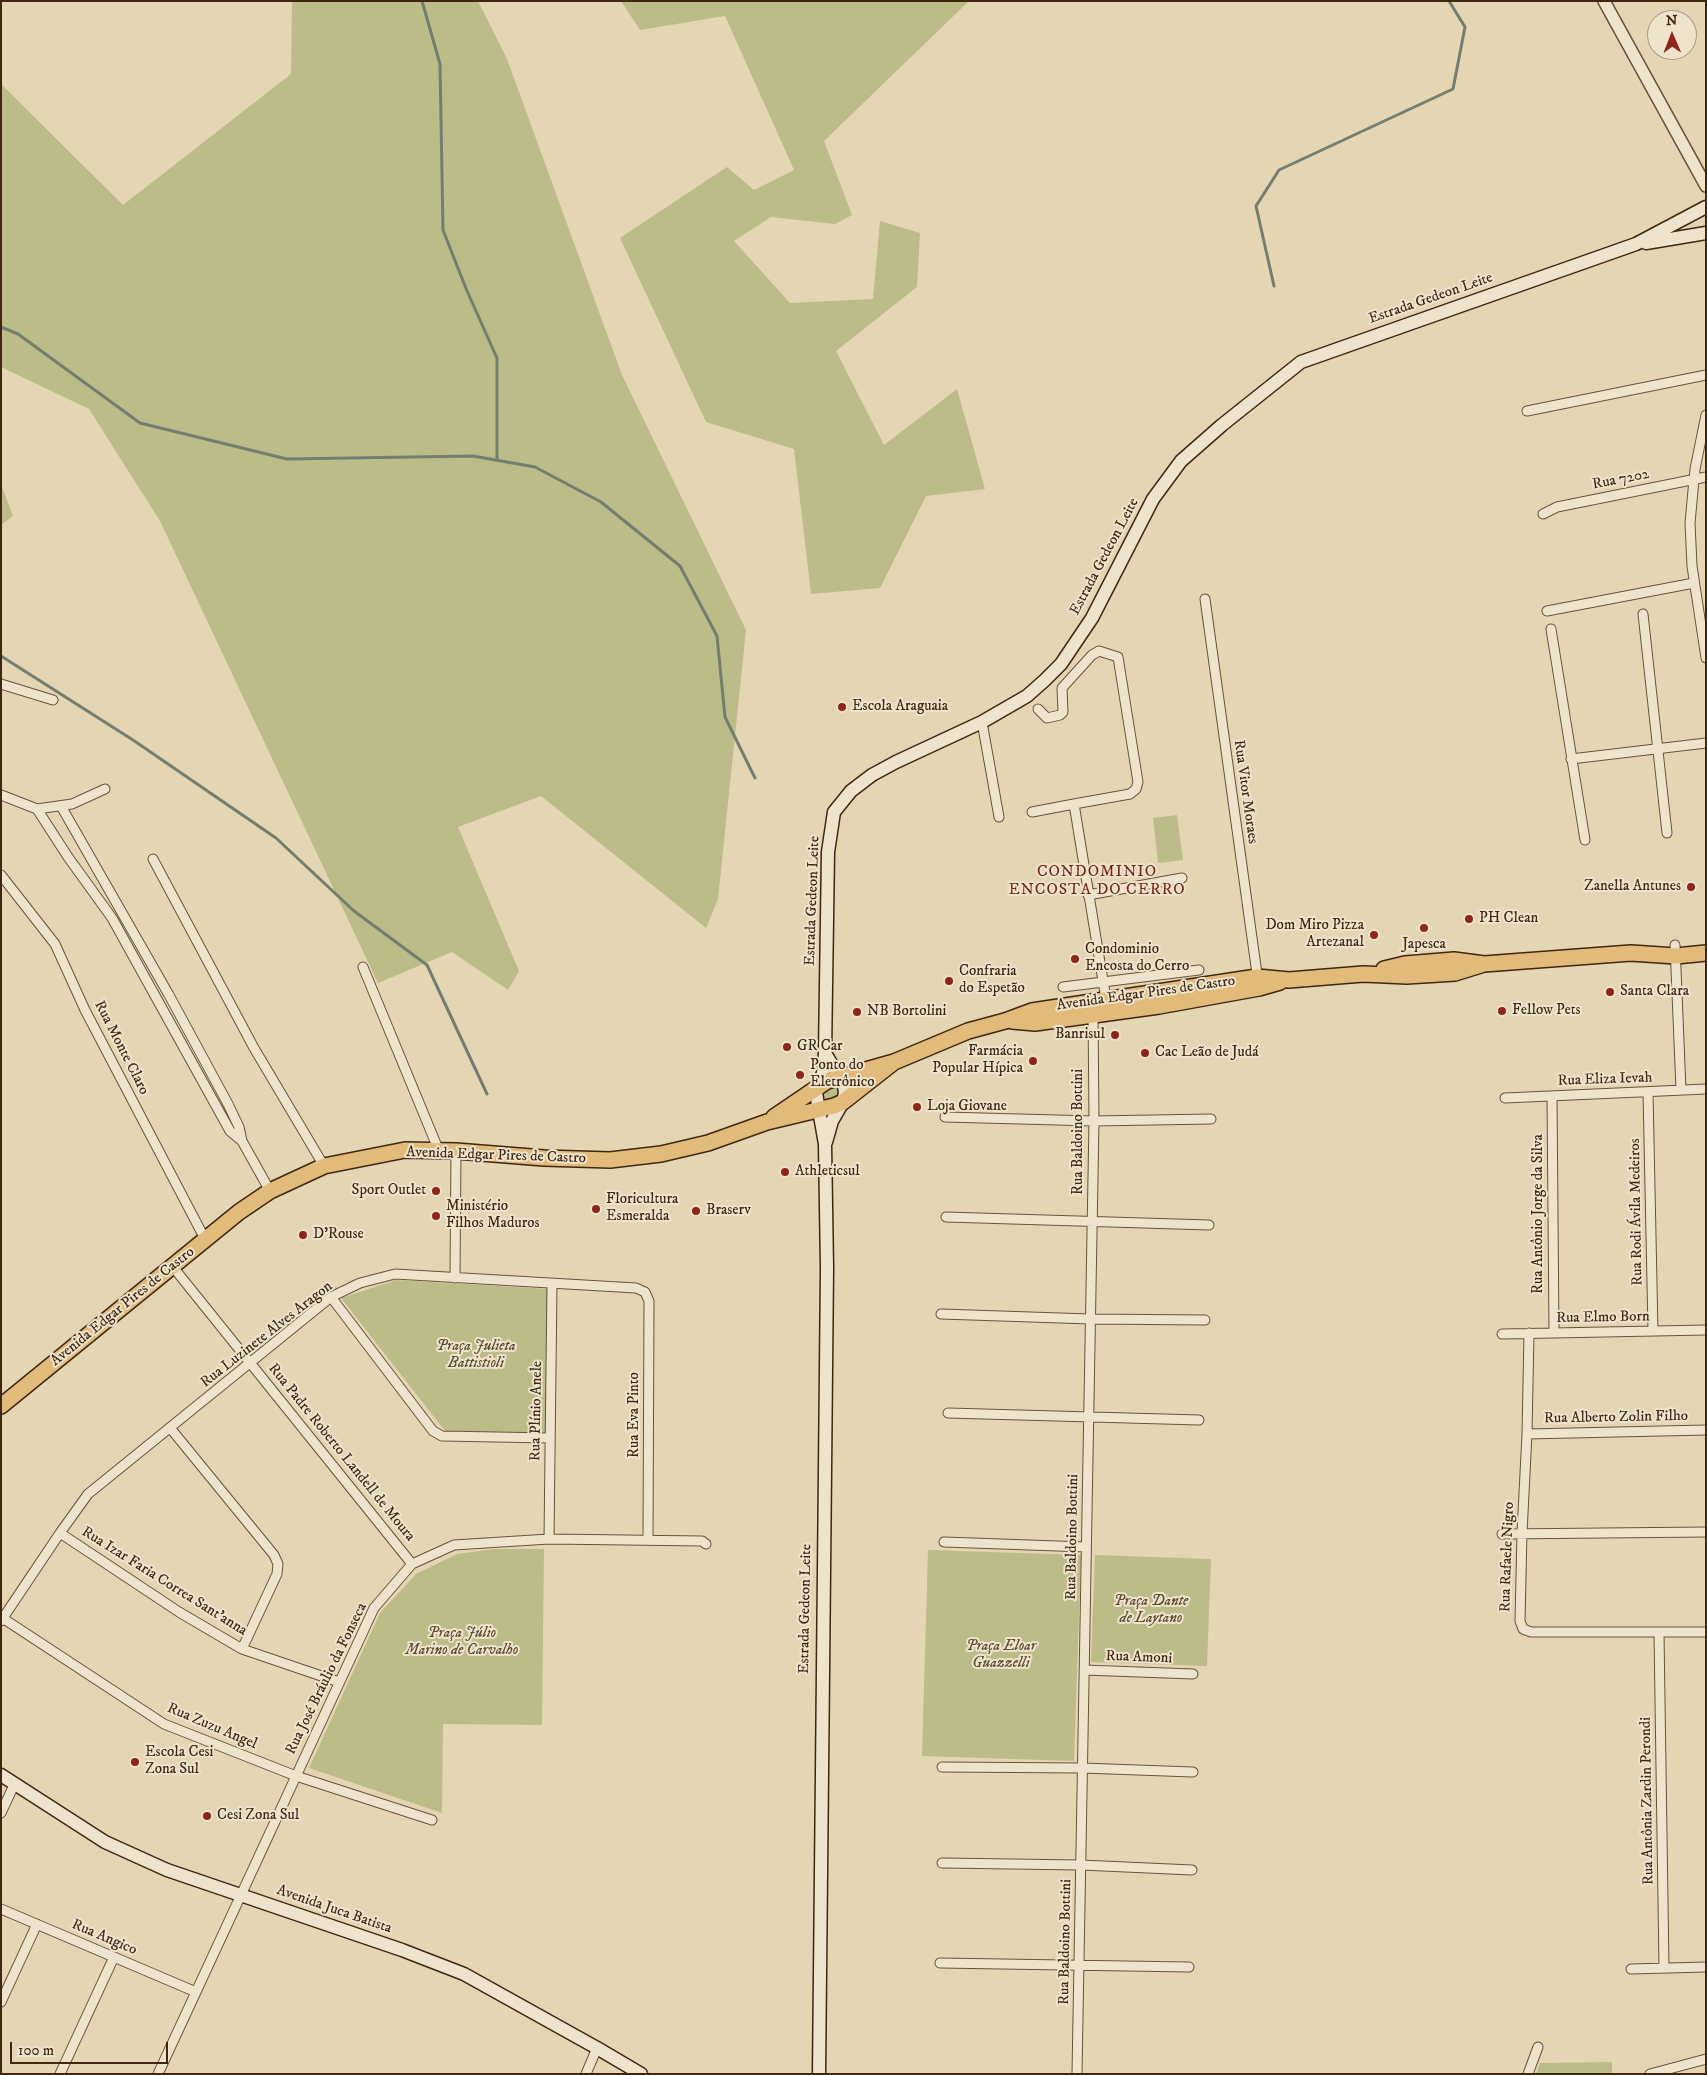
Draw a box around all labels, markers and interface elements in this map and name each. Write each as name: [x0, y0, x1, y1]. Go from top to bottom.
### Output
north arrow: [1647, 10, 1697, 60]
text: N: [1666, 12, 1678, 30]
street label: Estrada Gedeon Leite: [1367, 269, 1495, 329]
street label: Rua 7202: [1591, 466, 1651, 494]
street label: Estrada Gedeon Leite: [1067, 495, 1143, 619]
place label: Escola Araguaia: [852, 698, 948, 716]
marker: Escola Araguaia: [836, 701, 848, 713]
street label: Rua Vitor Moraes: [1229, 739, 1261, 845]
street label: Estrada Gedeon Leite: [802, 836, 824, 966]
district label: CONDOMINIO ENCOSTA DO CERRO: [1006, 863, 1188, 901]
place label: Zanella Antunes: [1584, 878, 1681, 896]
marker: Zanella Antunes: [1685, 881, 1697, 893]
place label: PH Clean: [1479, 910, 1538, 928]
marker: PH Clean: [1463, 913, 1475, 925]
place label: Dom Miro Pizza Artezanal: [1265, 917, 1364, 952]
marker: Japesca: [1418, 922, 1430, 934]
marker: Dom Miro Pizza Artezanal: [1368, 929, 1380, 941]
place label: Japesca: [1402, 936, 1446, 954]
place label: Condominio Encosta do Cerro: [1085, 941, 1189, 976]
marker: Condominio Encosta do Cerro: [1069, 953, 1081, 965]
place label: Confraria do Espetão: [959, 963, 1025, 998]
street label: Avenida Edgar Pires de Castro: [1056, 973, 1236, 1015]
marker: Confraria do Espetão: [943, 975, 955, 987]
place label: Santa Clara: [1620, 983, 1689, 1001]
marker: Santa Clara: [1604, 986, 1616, 998]
street label: Rua Monte Claro: [90, 998, 152, 1098]
place label: Fellow Pets: [1512, 1002, 1581, 1020]
place label: NB Bortolini: [867, 1003, 946, 1021]
marker: Fellow Pets: [1496, 1005, 1508, 1017]
marker: NB Bortolini: [851, 1006, 863, 1018]
place label: Banrisul: [1055, 1026, 1105, 1044]
marker: Banrisul: [1109, 1029, 1121, 1041]
place label: GR Car: [797, 1038, 843, 1056]
marker: GR Car: [781, 1041, 793, 1053]
place label: Farmácia Popular Hípica: [932, 1043, 1023, 1078]
place label: Cac Leão de Judá: [1155, 1044, 1259, 1062]
marker: Cac Leão de Judá: [1139, 1047, 1151, 1059]
marker: Farmácia Popular Hípica: [1027, 1055, 1039, 1067]
place label: Ponto do Eletrônico: [810, 1057, 874, 1092]
marker: Ponto do Eletrônico: [794, 1069, 806, 1081]
street label: Rua Baldoino Bottini: [1070, 1069, 1088, 1195]
street label: Rua Eliza Ievah: [1557, 1069, 1653, 1091]
place label: Loja Giovane: [927, 1098, 1007, 1116]
marker: Loja Giovane: [911, 1101, 923, 1113]
street label: Rua Antônio Jorge da Silva: [1530, 1134, 1548, 1294]
street label: Rua Rodi Ávila Medeiros: [1627, 1138, 1647, 1286]
street label: Avenida Edgar Pires de Castro: [406, 1144, 586, 1168]
place label: Athleticsul: [795, 1163, 860, 1181]
marker: Athleticsul: [779, 1166, 791, 1178]
place label: Sport Outlet: [352, 1182, 426, 1200]
marker: Sport Outlet: [430, 1185, 442, 1197]
place label: Floricultura Esmeralda: [606, 1191, 678, 1226]
place label: Ministério Filhos Maduros: [446, 1198, 540, 1233]
place label: Braserv: [706, 1202, 751, 1220]
marker: Floricultura Esmeralda: [590, 1203, 602, 1215]
marker: Braserv: [690, 1205, 702, 1217]
marker: Ministério Filhos Maduros: [430, 1210, 442, 1222]
place label: D'Rouse: [313, 1226, 364, 1244]
marker: D'Rouse: [297, 1229, 309, 1241]
street label: Avenida Edgar Pires de Castro: [47, 1243, 199, 1371]
street label: Rua Luzinete Alves Aragon: [197, 1278, 337, 1392]
street label: Rua Elmo Born: [1556, 1308, 1650, 1328]
park label: Praça Julieta Battistioli: [437, 1338, 515, 1373]
street label: Rua Padre Roberto Landell de Moura: [264, 1360, 418, 1546]
street label: Rua Plínio Anele: [527, 1361, 547, 1461]
street label: Rua Eva Pinto: [626, 1372, 644, 1458]
street label: Rua Alberto Zolin Filho: [1544, 1408, 1688, 1428]
street label: Rua Baldoino Bottini: [1063, 1474, 1083, 1600]
street label: Rua Rafaele Nigro: [1497, 1502, 1519, 1612]
street label: Rua Izar Faria Correa Sant'anna: [78, 1524, 250, 1640]
street label: Estrada Gedeon Leite: [796, 1544, 816, 1674]
park label: Praça Dante de Laytano: [1114, 1593, 1188, 1628]
street label: Rua José Bráulio da Fonseca: [282, 1600, 372, 1758]
park label: Praça Júlio Marino de Carvalho: [406, 1625, 518, 1660]
park label: Praça Eloar Guazzelli: [966, 1638, 1036, 1673]
street label: Rua Amoni: [1105, 1648, 1173, 1668]
street label: Rua Zuzu Angel: [164, 1700, 260, 1754]
street label: Rua Antônia Zardin Perondi: [1638, 1717, 1658, 1885]
place label: Escola Cesi Zona Sul: [145, 1744, 213, 1779]
marker: Escola Cesi Zona Sul: [129, 1756, 141, 1768]
place label: Cesi Zona Sul: [217, 1807, 299, 1825]
marker: Cesi Zona Sul: [201, 1810, 213, 1822]
street label: Rua Baldoino Bottini: [1056, 1879, 1076, 2005]
street label: Avenida Juca Batista: [274, 1882, 394, 1938]
street label: Rua Angico: [69, 1916, 139, 1960]
scale bar: [12, 2032, 170, 2064]
text: 100 m: [18, 2041, 54, 2060]

